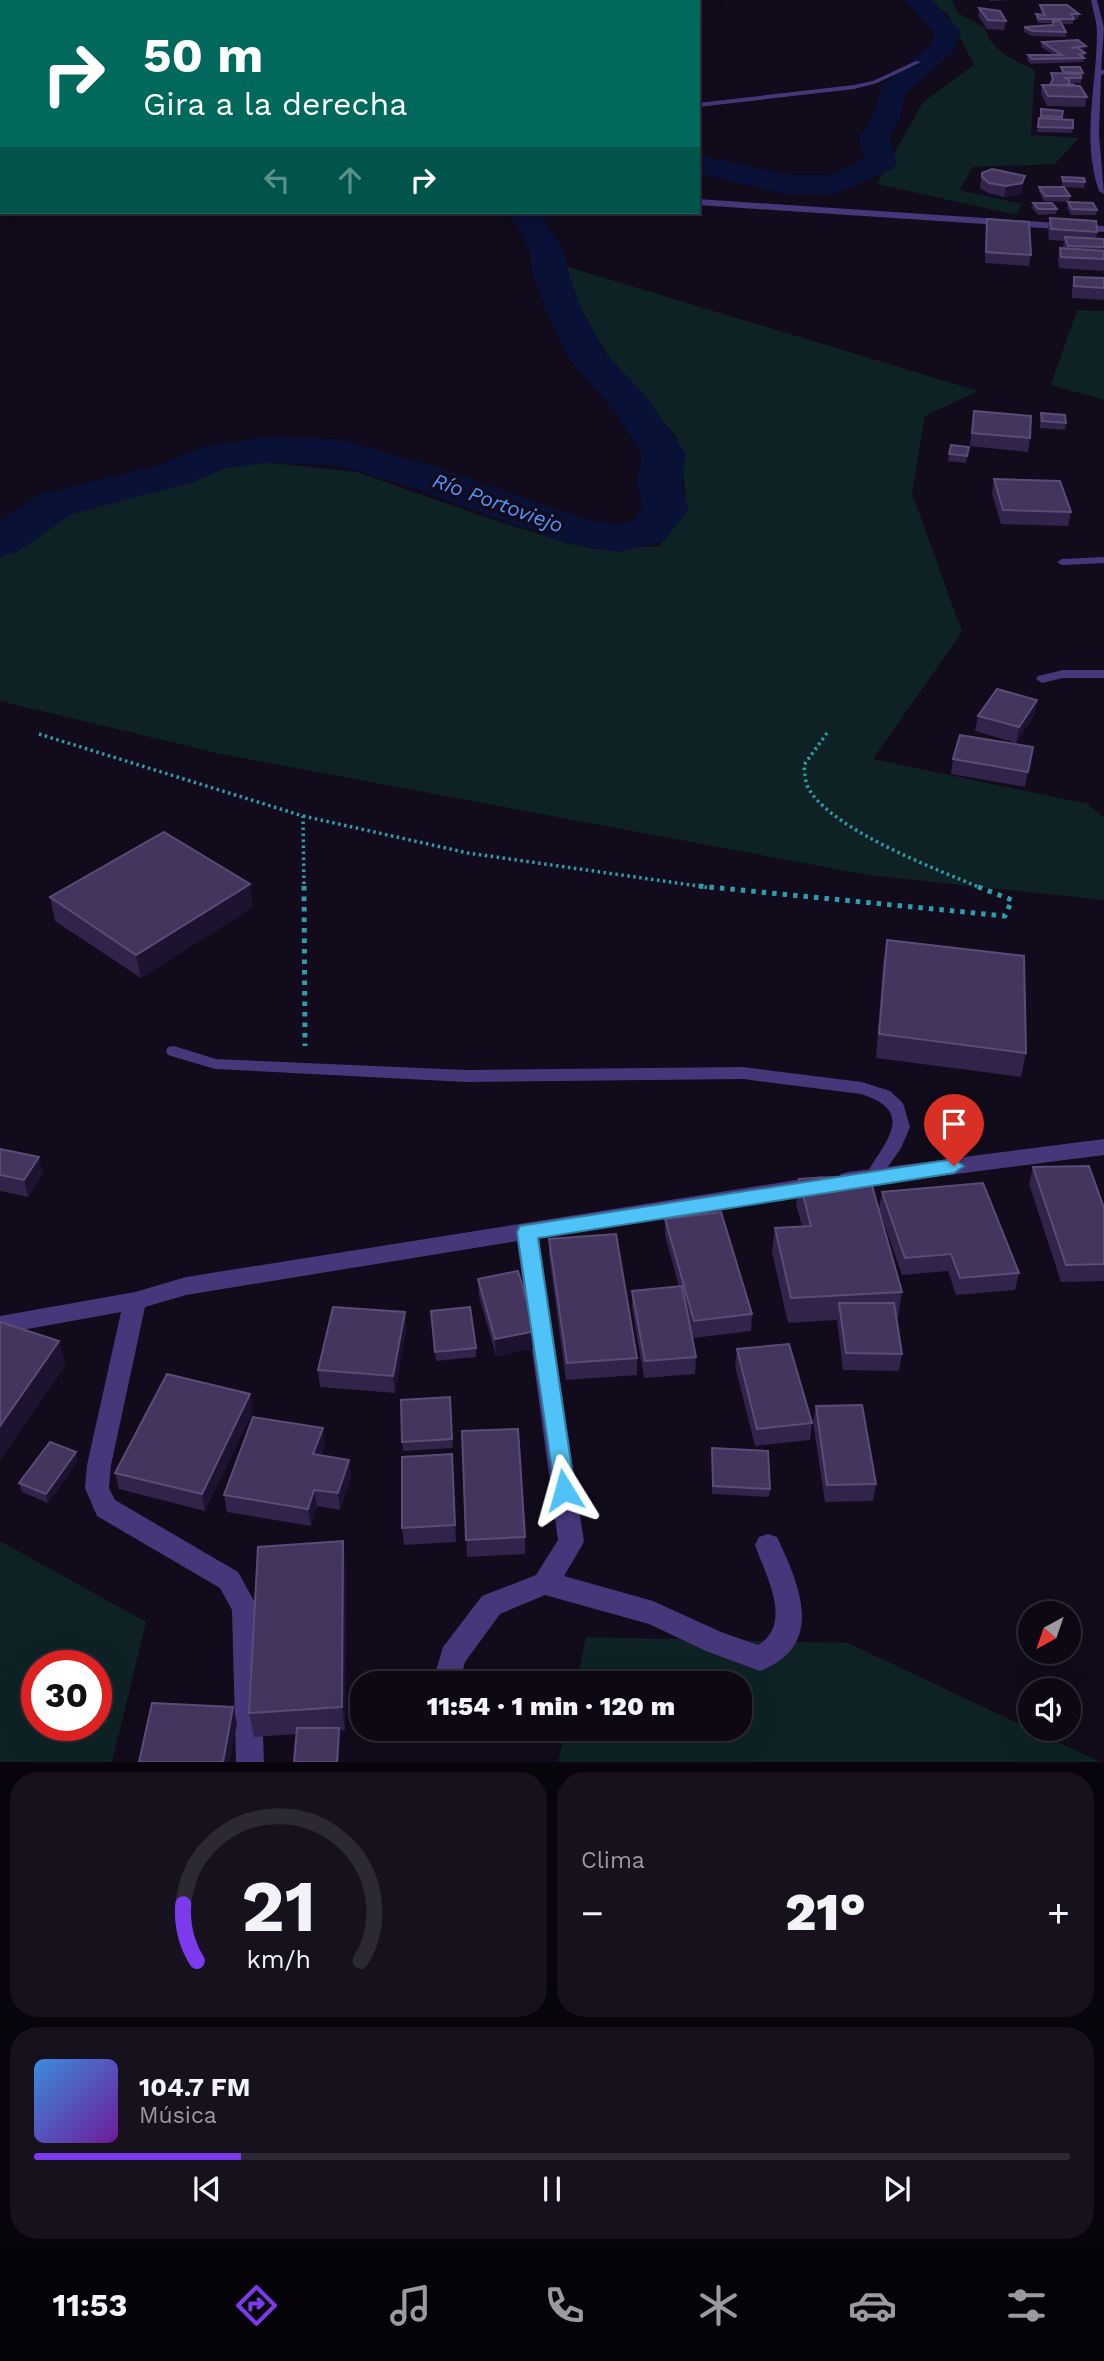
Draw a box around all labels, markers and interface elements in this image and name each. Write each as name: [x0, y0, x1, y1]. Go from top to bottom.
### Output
text: 50 m: [143, 26, 263, 84]
icon: right: [28, 28, 119, 119]
text: Gira a la derecha: [143, 85, 407, 123]
icon: left: [258, 161, 296, 199]
icon: ahead: [331, 161, 369, 199]
icon: right: [404, 161, 442, 199]
water label: Río Portoviejo: [429, 467, 567, 538]
pin: [924, 1094, 984, 1166]
icon: arrive: [935, 1105, 973, 1143]
position arrow: [527, 1453, 601, 1527]
north arrow: [1018, 1601, 1082, 1664]
map controls: [1018, 1601, 1081, 1741]
speed limit sign: 30: [21, 1650, 112, 1741]
button: sound: [1018, 1678, 1081, 1741]
text: 11:54 · 1 min · 120 m: [427, 1691, 675, 1721]
text: Clima: [581, 1847, 645, 1874]
text: 21: [241, 1863, 316, 1949]
text: 21°: [785, 1882, 866, 1943]
text: −: [581, 1891, 604, 1935]
text: +: [1047, 1891, 1070, 1935]
text: km/h: [246, 1944, 311, 1973]
text: 104.7 FM: [139, 2072, 250, 2102]
text: Música: [139, 2102, 217, 2129]
icon: previous: [188, 2170, 226, 2208]
icon: pause: [533, 2170, 571, 2208]
icon: next: [878, 2170, 916, 2208]
icon: directions: [232, 2281, 281, 2330]
icon: music: [386, 2281, 435, 2330]
icon: phone: [540, 2281, 589, 2330]
icon: climate: [694, 2281, 743, 2330]
icon: car: [848, 2281, 897, 2330]
icon: filters: [1002, 2281, 1051, 2330]
text: 11:53: [53, 2286, 127, 2324]

